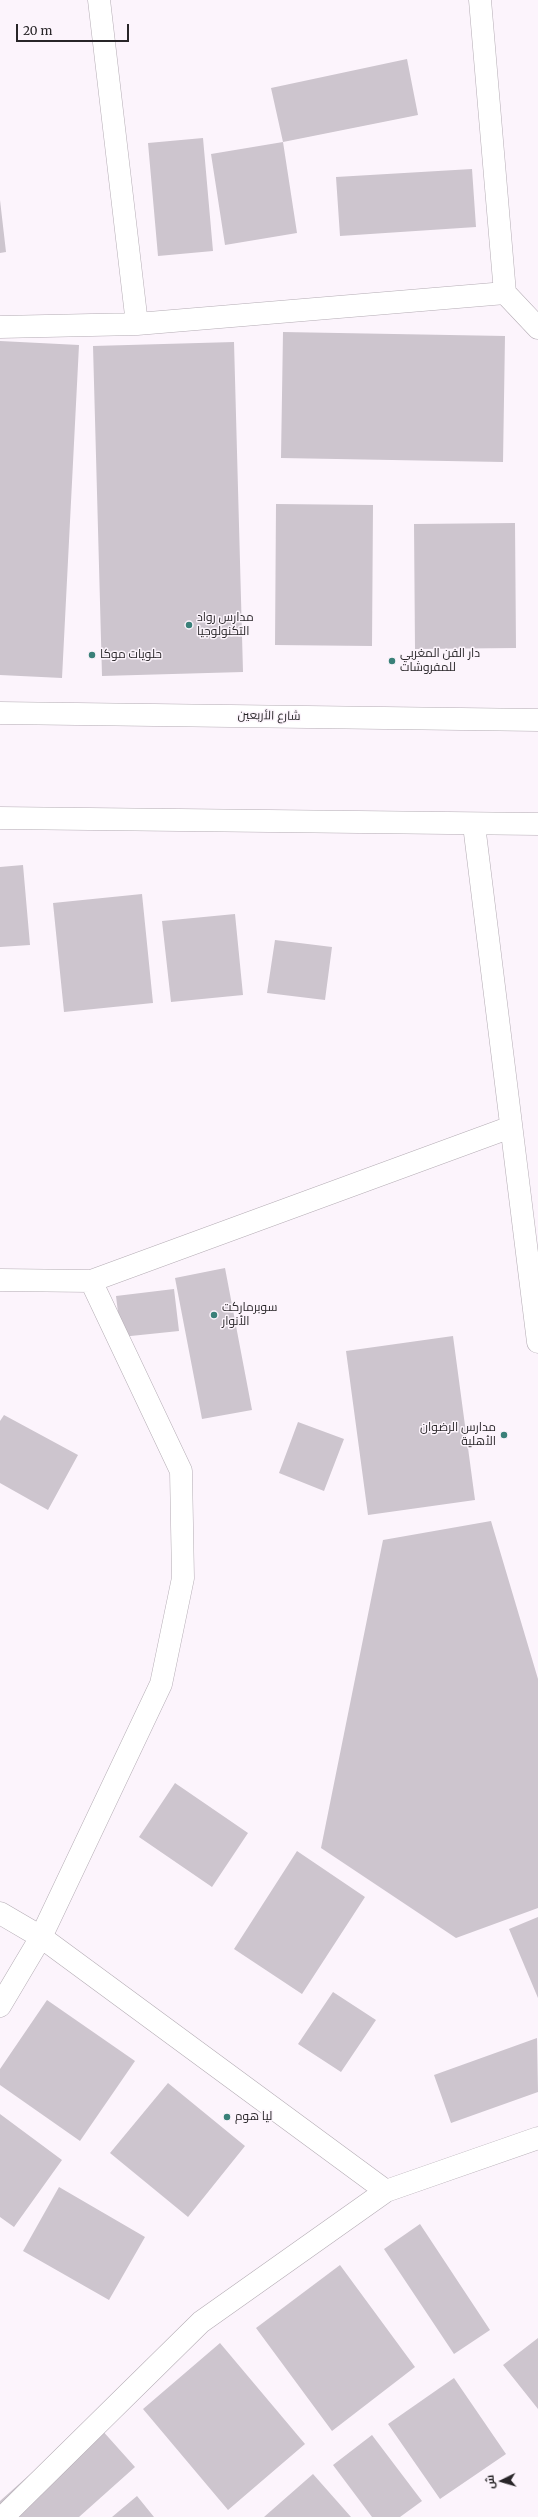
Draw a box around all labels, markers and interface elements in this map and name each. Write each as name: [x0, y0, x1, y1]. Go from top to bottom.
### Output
scale bar: [18, 16, 131, 42]
text: 20 m: [23, 23, 52, 38]
place label: مدارس رواد التكنولوجيا: [197, 611, 254, 639]
marker: مدارس رواد التكنولوجيا: [184, 620, 194, 630]
place label: دار الفن المغربي للمفروشات: [400, 647, 480, 675]
place label: حلويات موكا: [100, 648, 162, 662]
marker: حلويات موكا: [87, 650, 97, 660]
marker: دار الفن المغربي للمفروشات: [387, 656, 397, 666]
street label: شارع الأربعين: [237, 708, 301, 724]
place label: سوبرماركت الأنوار: [222, 1301, 277, 1329]
marker: سوبرماركت الأنوار: [209, 1310, 219, 1320]
place label: مدارس الرضوان الأهلية: [420, 1421, 496, 1449]
marker: مدارس الرضوان الأهلية: [499, 1430, 509, 1440]
place label: ليا هوم: [235, 2110, 272, 2124]
marker: ليا هوم: [222, 2112, 232, 2122]
north arrow: [482, 2461, 522, 2501]
text: ش: [482, 2474, 498, 2490]

